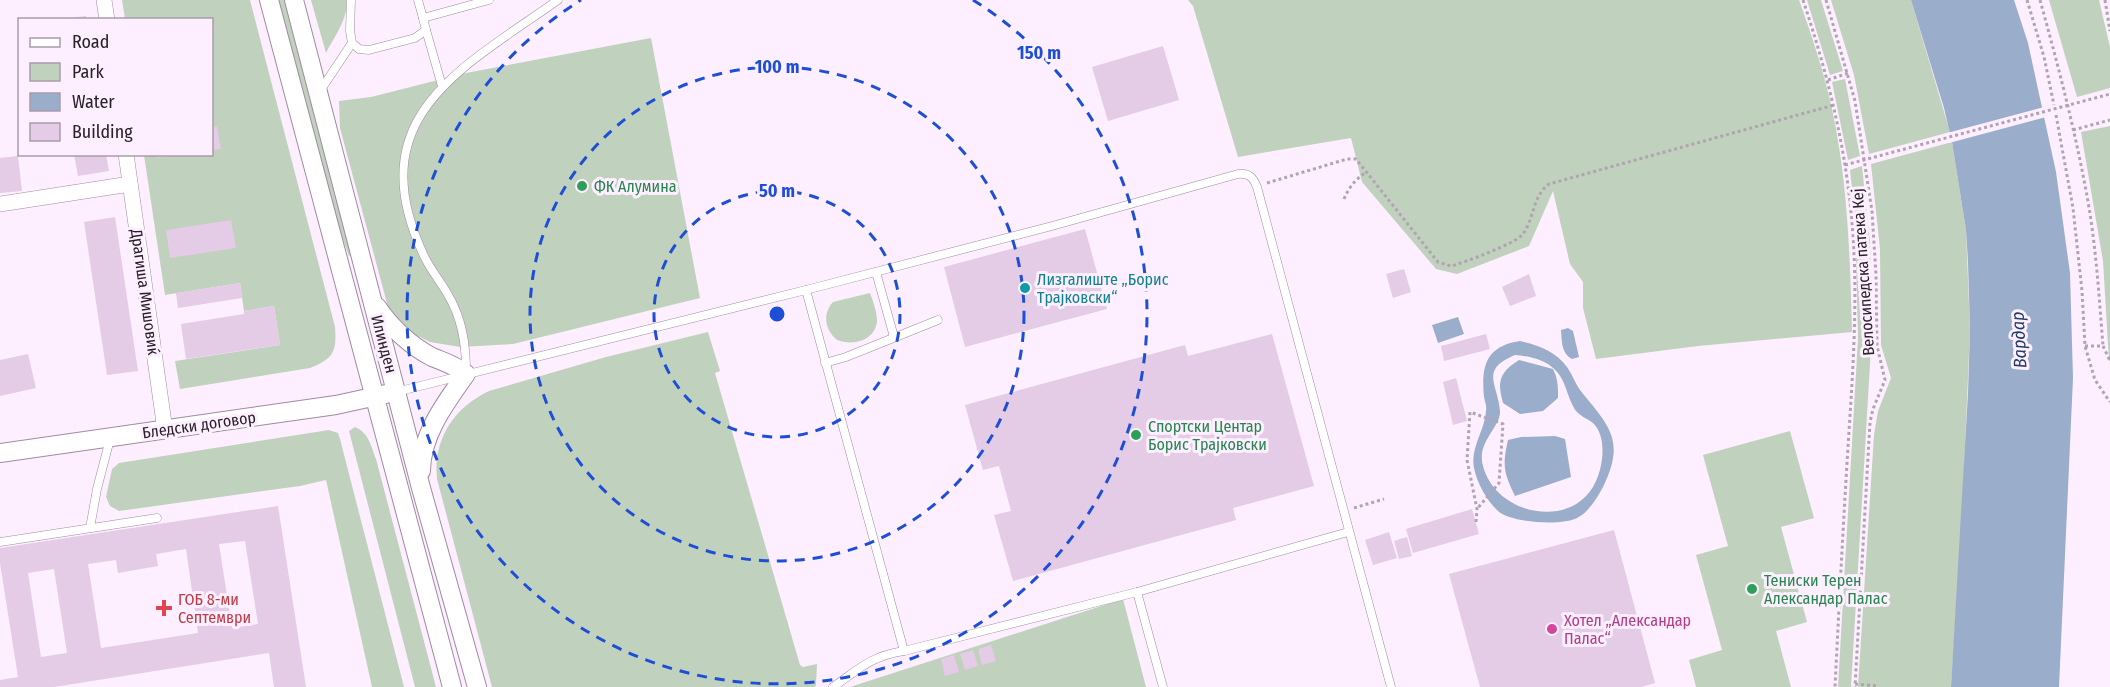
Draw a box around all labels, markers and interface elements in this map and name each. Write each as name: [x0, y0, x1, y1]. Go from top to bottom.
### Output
legend: [18, 18, 213, 156]
text: Road: [72, 31, 109, 53]
text: 150 m: [1017, 42, 1061, 64]
text: 100 m: [755, 56, 799, 78]
text: Park: [72, 61, 105, 83]
text: Water: [72, 91, 115, 113]
text: Building: [72, 121, 133, 143]
place label: ФК Алумина: [594, 177, 677, 196]
marker: ФК Алумина: [575, 179, 589, 193]
text: 50 m: [759, 180, 795, 202]
street label: Велосипедска патека Кеј: [1848, 188, 1878, 356]
street label: Драгиша Мишовиќ: [127, 227, 163, 357]
place label: Лизгалиште „Борис Трајковски“: [1037, 270, 1169, 307]
marker: Лизгалиште „Борис Трајковски“: [1018, 281, 1032, 295]
centre of rings: [767, 304, 787, 324]
water label: Вардар: [2007, 311, 2031, 369]
street label: Илинден: [367, 313, 401, 375]
street label: Бледски договор: [141, 408, 257, 442]
place label: Спортски Центар Борис Трајковски: [1148, 417, 1267, 454]
marker: Спортски Центар Борис Трајковски: [1129, 428, 1143, 442]
place label: Тениски Терен Александар Палас: [1764, 571, 1888, 608]
marker: Тениски Терен Александар Палас: [1745, 582, 1759, 596]
place label: ГОБ 8-ми Септември: [178, 590, 251, 627]
marker: ГОБ 8-ми Септември: [155, 599, 173, 617]
place label: Хотел „Александар Палас“: [1564, 611, 1691, 648]
marker: Хотел „Александар Палас“: [1545, 622, 1559, 636]

